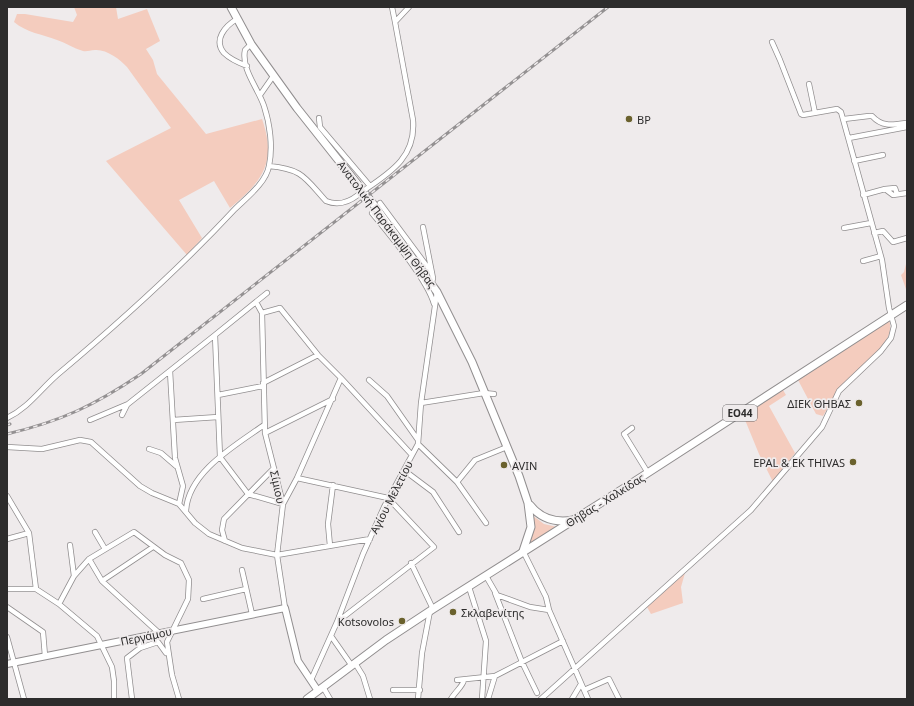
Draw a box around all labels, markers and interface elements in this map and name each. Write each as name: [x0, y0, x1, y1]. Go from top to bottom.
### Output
place label: BP: [637, 112, 651, 127]
marker: BP: [624, 114, 634, 124]
street label: Ανατολική Παράκαμψη Θήβας: [334, 157, 440, 291]
place label: ΔΙΕΚ ΘΗΒΑΣ: [787, 396, 851, 411]
marker: ΔΙΕΚ ΘΗΒΑΣ: [854, 398, 864, 408]
road number: ΕΟ44: [723, 405, 757, 421]
place label: EPAL & EK THIVAS: [753, 455, 845, 470]
marker: EPAL & EK THIVAS: [848, 457, 858, 467]
street label: Αγίου Μελετίου: [366, 458, 416, 536]
place label: AVIN: [512, 458, 537, 473]
marker: AVIN: [499, 460, 509, 470]
street label: Σίμιου: [267, 469, 289, 505]
street label: Θήβας - Χαλκίδας: [563, 470, 647, 530]
place label: Σκλαβενίτης: [461, 605, 524, 620]
marker: Σκλαβενίτης: [448, 607, 458, 617]
place label: Kotsovolos: [338, 614, 394, 629]
marker: Kotsovolos: [397, 616, 407, 626]
street label: Περγάμου: [119, 623, 173, 649]

